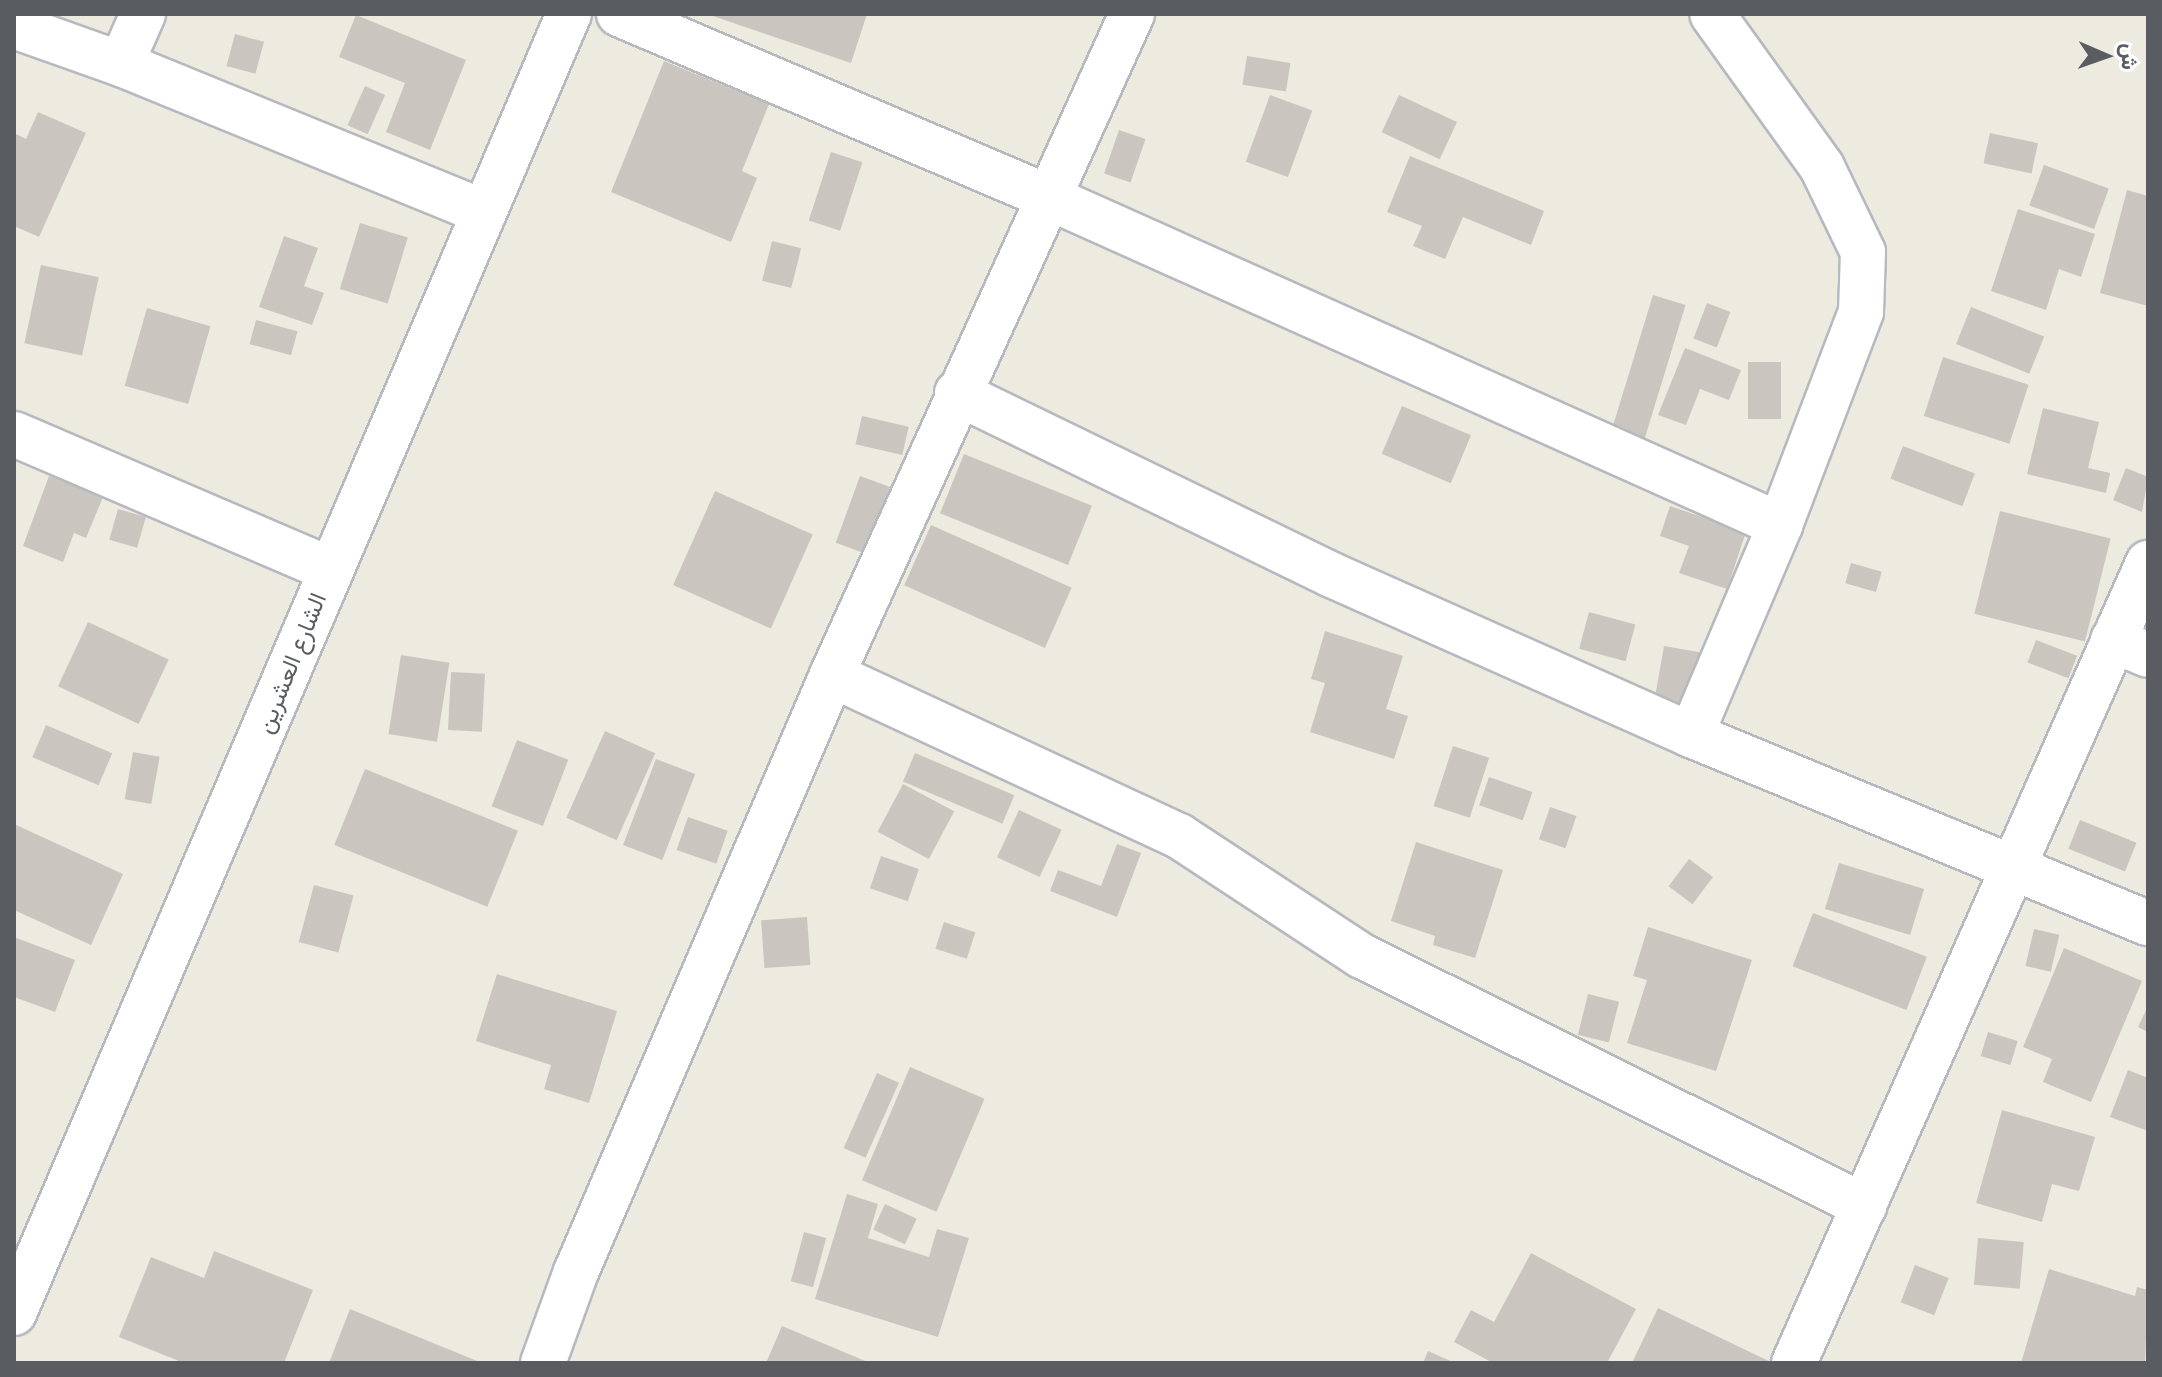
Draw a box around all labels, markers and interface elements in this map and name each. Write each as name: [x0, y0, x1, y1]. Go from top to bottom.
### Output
north arrow: [2066, 16, 2146, 96]
text: ش: [2118, 43, 2143, 71]
street label: الشارع العشرين: [250, 589, 332, 737]

